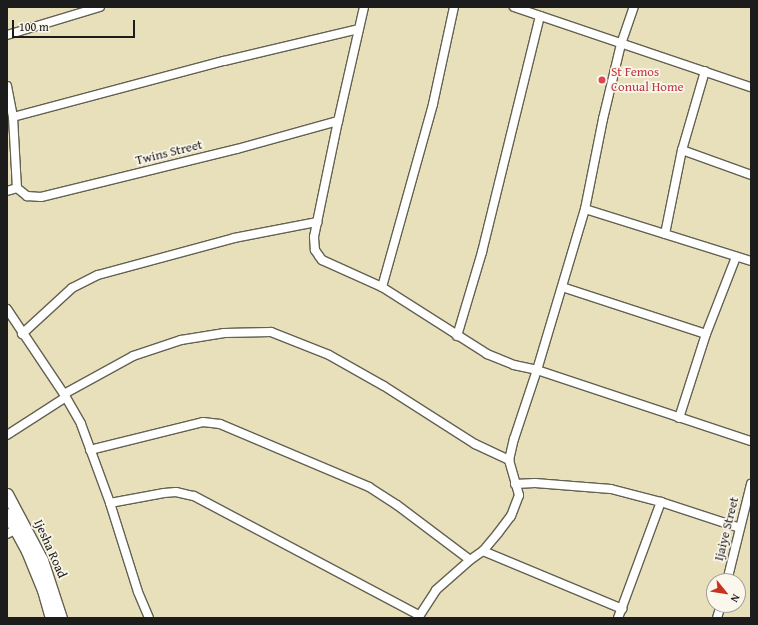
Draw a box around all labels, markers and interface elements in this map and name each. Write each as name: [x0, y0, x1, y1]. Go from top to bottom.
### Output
scale bar: [14, 12, 137, 38]
text: 100 m: [19, 18, 49, 35]
place label: St Femos Conual Home: [611, 65, 684, 96]
marker: St Femos Conual Home: [596, 74, 608, 86]
street label: Twins Street: [134, 137, 204, 169]
street label: Ijaiye Street: [712, 495, 742, 563]
street label: Ijesha Road: [30, 517, 70, 581]
north arrow: [706, 573, 746, 613]
text: N: [727, 591, 744, 606]

